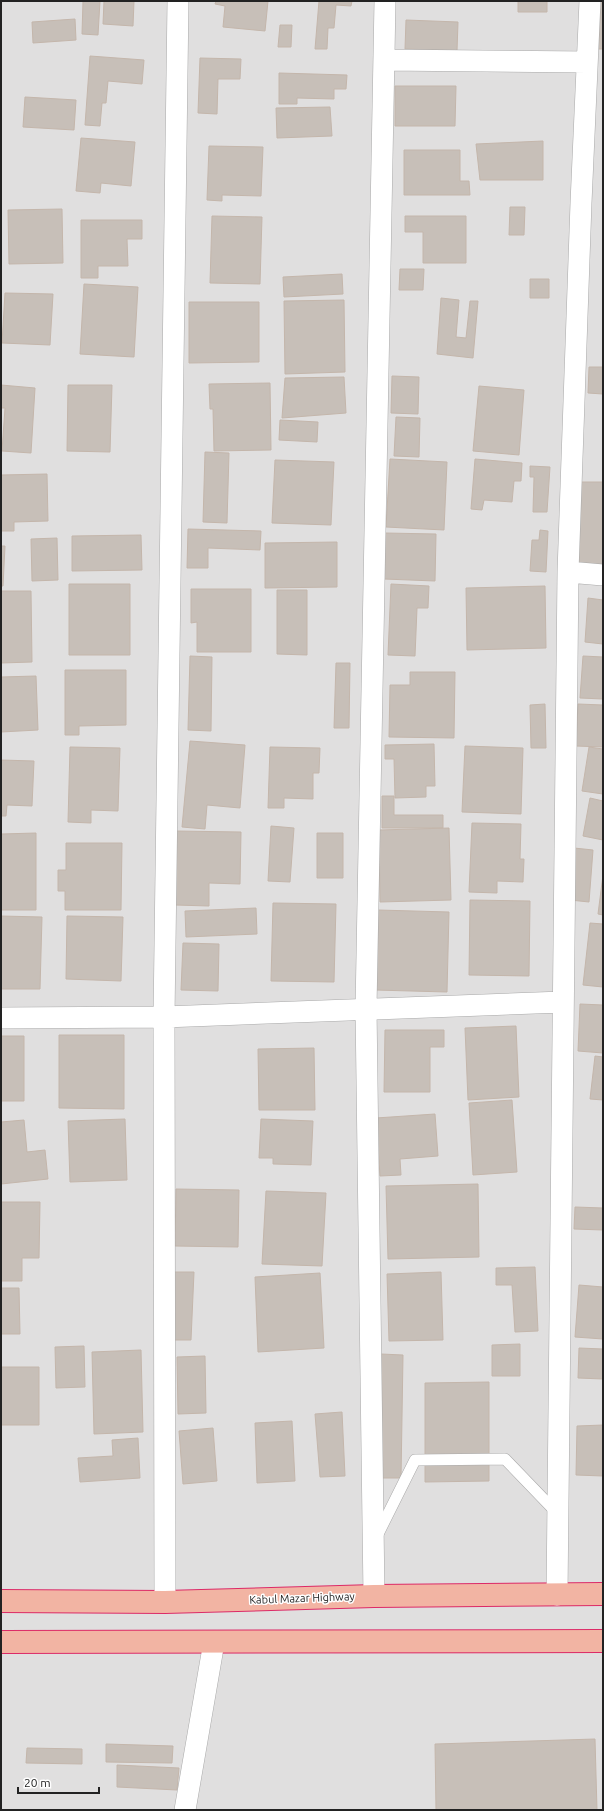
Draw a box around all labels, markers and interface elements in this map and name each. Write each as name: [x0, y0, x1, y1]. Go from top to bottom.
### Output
street label: Kabul Mazar Highway: [249, 1590, 356, 1606]
scale bar: [18, 1769, 99, 1795]
text: 20 m: [24, 1776, 51, 1789]

